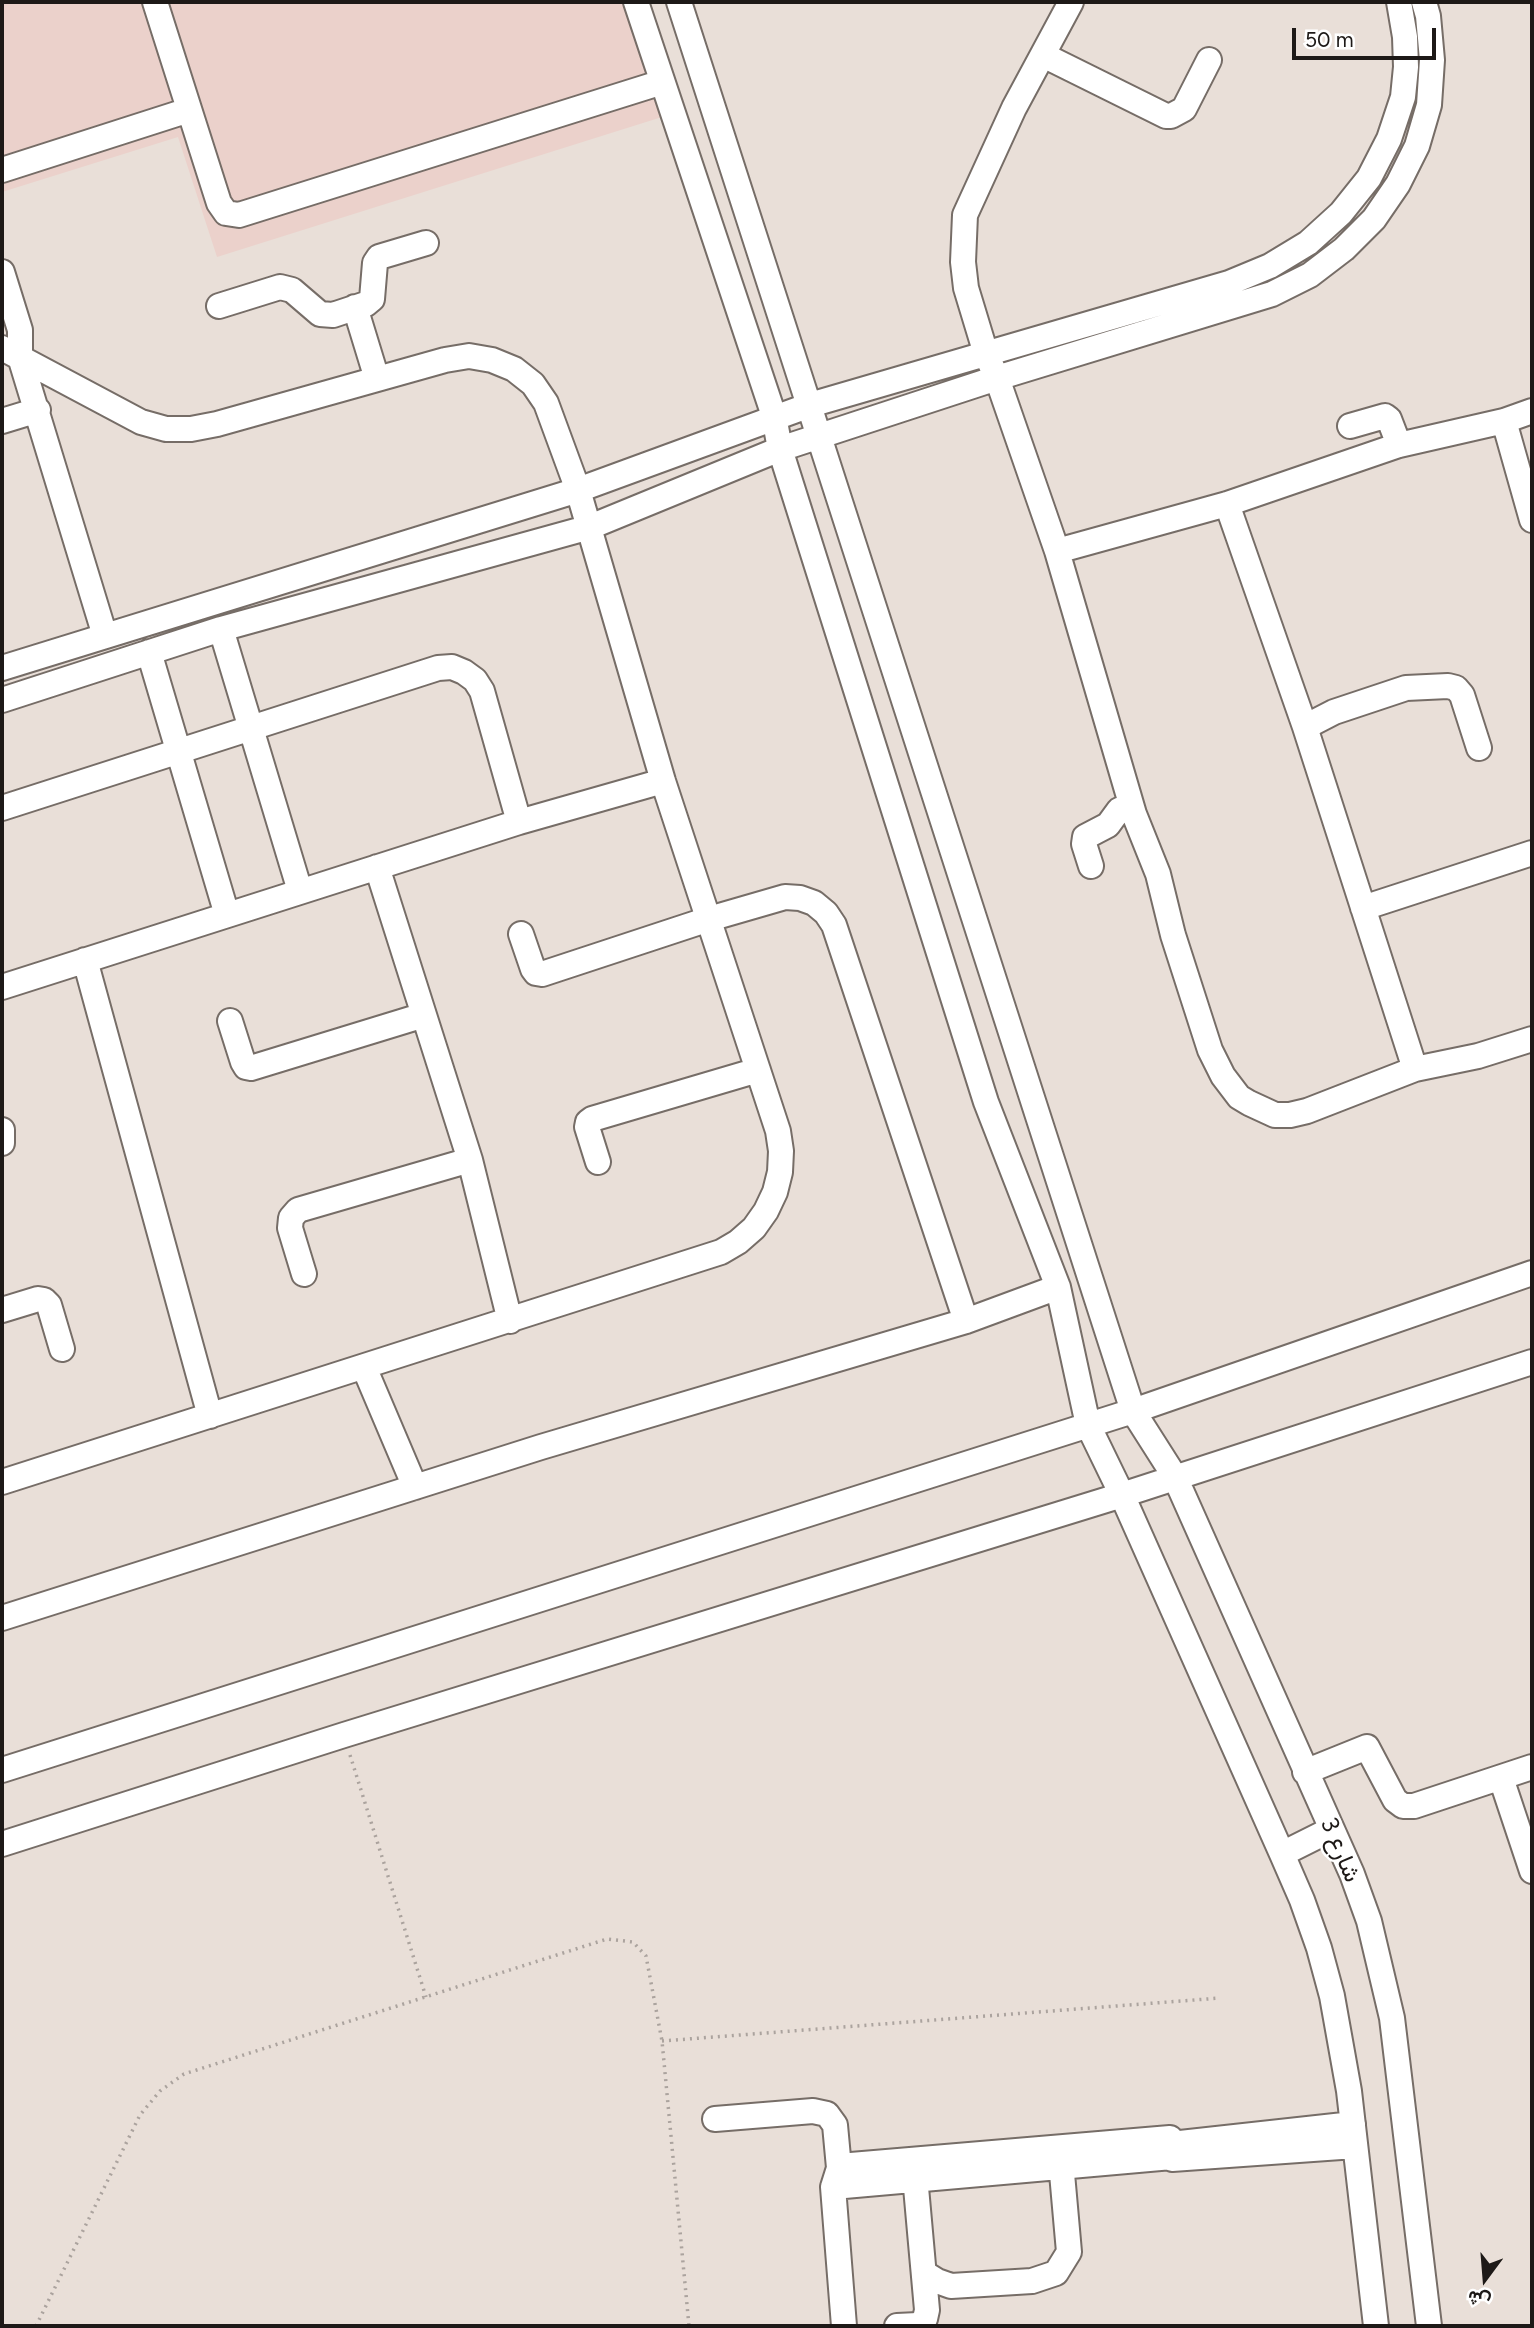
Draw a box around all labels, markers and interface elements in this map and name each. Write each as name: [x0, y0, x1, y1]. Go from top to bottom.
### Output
scale bar: [1296, 14, 1440, 58]
text: 50 m: [1305, 27, 1354, 52]
street label: شارع 3: [1314, 1813, 1366, 1887]
north arrow: [1450, 2244, 1520, 2314]
text: ش: [1465, 2285, 1493, 2314]

